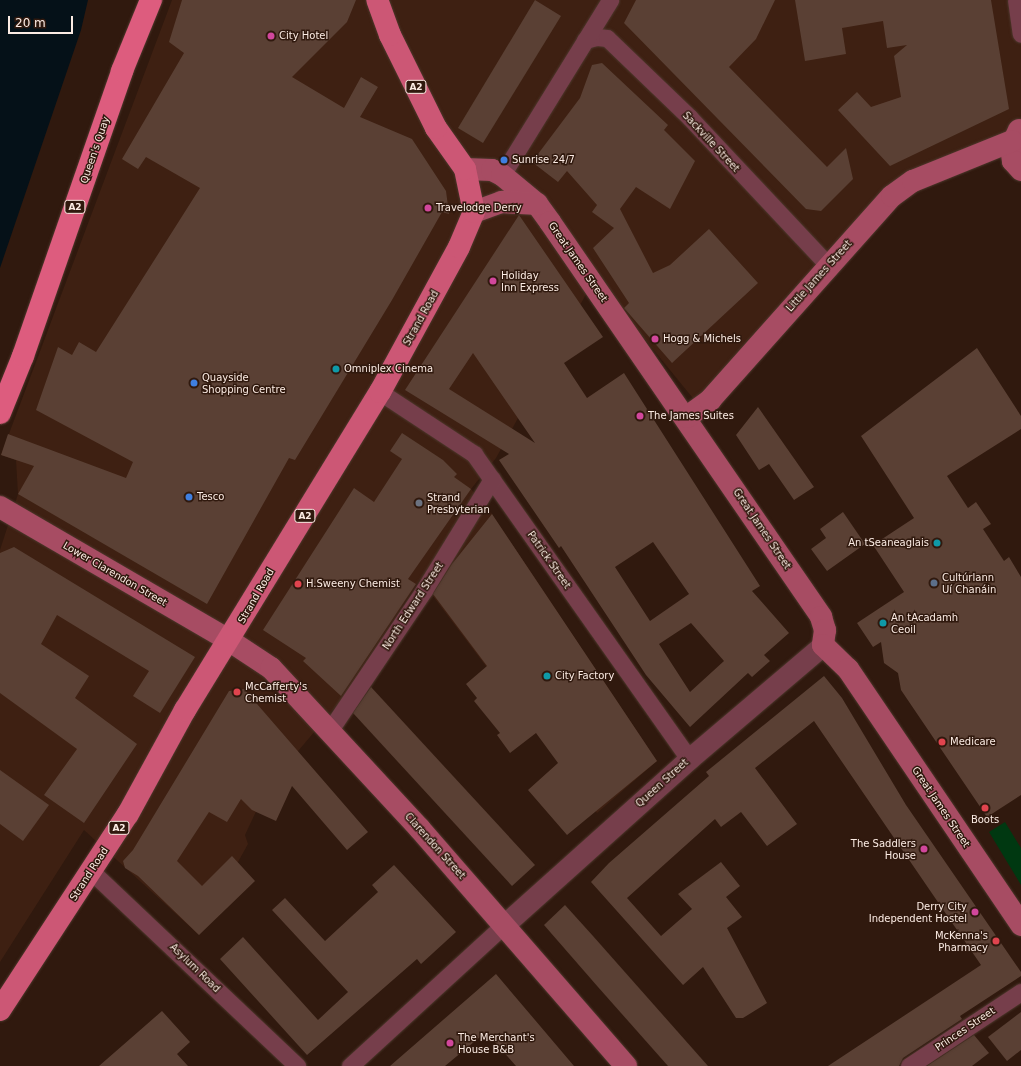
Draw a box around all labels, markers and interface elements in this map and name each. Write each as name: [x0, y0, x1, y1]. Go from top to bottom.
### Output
scale bar: [10, 8, 75, 34]
text: 20 m: [15, 16, 46, 30]
place label: City Hotel: [279, 30, 328, 42]
marker: City Hotel: [266, 31, 276, 41]
road number: A2: [405, 80, 427, 94]
street label: Sackville Street: [680, 109, 742, 175]
street label: Queen's Quay: [78, 115, 112, 185]
place label: Sunrise 24/7: [512, 154, 575, 166]
marker: Sunrise 24/7: [499, 155, 509, 165]
road number: A2: [64, 200, 86, 214]
place label: Travelodge Derry: [436, 202, 522, 214]
marker: Travelodge Derry: [423, 203, 433, 213]
street label: Great James Street: [546, 220, 610, 304]
street label: Little James Street: [784, 238, 854, 314]
place label: Holiday Inn Express: [501, 269, 559, 292]
marker: Holiday Inn Express: [488, 276, 498, 286]
street label: Strand Road: [401, 288, 441, 348]
place label: Hogg & Michels: [663, 333, 741, 345]
marker: Hogg & Michels: [650, 334, 660, 344]
place label: Omniplex Cinema: [344, 363, 433, 375]
marker: Omniplex Cinema: [331, 364, 341, 374]
place label: Quayside Shopping Centre: [202, 371, 286, 394]
marker: Quayside Shopping Centre: [189, 378, 199, 388]
place label: The James Suites: [648, 410, 734, 422]
marker: The James Suites: [635, 411, 645, 421]
street label: Great James Street: [731, 486, 793, 572]
place label: Tesco: [197, 491, 224, 503]
place label: Strand Presbyterian: [427, 491, 490, 514]
marker: Tesco: [184, 492, 194, 502]
marker: Strand Presbyterian: [414, 498, 424, 508]
road number: A2: [294, 509, 316, 523]
street label: Patrick Street: [525, 529, 573, 591]
place label: An tSeaneaglais: [848, 537, 929, 549]
marker: An tSeaneaglais: [932, 538, 942, 548]
street label: Lower Clarendon Street: [61, 539, 169, 609]
street label: North Edward Street: [380, 560, 446, 652]
street label: Strand Road: [235, 566, 277, 626]
place label: Cultúrlann Uí Chanáin: [942, 571, 996, 594]
place label: H.Sweeny Chemist: [306, 578, 400, 590]
marker: Cultúrlann Uí Chanáin: [929, 578, 939, 588]
marker: H.Sweeny Chemist: [293, 579, 303, 589]
place label: An tAcadamh Ceoil: [891, 611, 958, 634]
marker: An tAcadamh Ceoil: [878, 618, 888, 628]
place label: City Factory: [555, 670, 614, 682]
marker: City Factory: [542, 671, 552, 681]
place label: McCafferty's Chemist: [245, 680, 307, 704]
marker: McCafferty's Chemist: [232, 687, 242, 697]
place label: Medicare: [950, 736, 996, 748]
marker: Medicare: [937, 737, 947, 747]
street label: Queen Street: [633, 756, 691, 810]
street label: Great James Street: [910, 764, 972, 850]
marker: Boots: [980, 803, 990, 813]
street label: Clarendon Street: [402, 811, 468, 881]
place label: Boots: [971, 814, 999, 826]
road number: A2: [108, 821, 130, 835]
place label: The Saddlers House: [851, 837, 916, 860]
marker: The Saddlers House: [919, 844, 929, 854]
street label: Strand Road: [67, 845, 111, 903]
place label: Derry City Independent Hostel: [869, 900, 967, 924]
marker: Derry City Independent Hostel: [970, 907, 980, 917]
place label: McKenna's Pharmacy: [935, 929, 988, 952]
marker: McKenna's Pharmacy: [991, 936, 1001, 946]
street label: Asylum Road: [167, 941, 223, 995]
street label: Princes Street: [933, 1005, 997, 1053]
place label: The Merchant's House B&B: [458, 1031, 535, 1054]
marker: The Merchant's House B&B: [445, 1038, 455, 1048]

